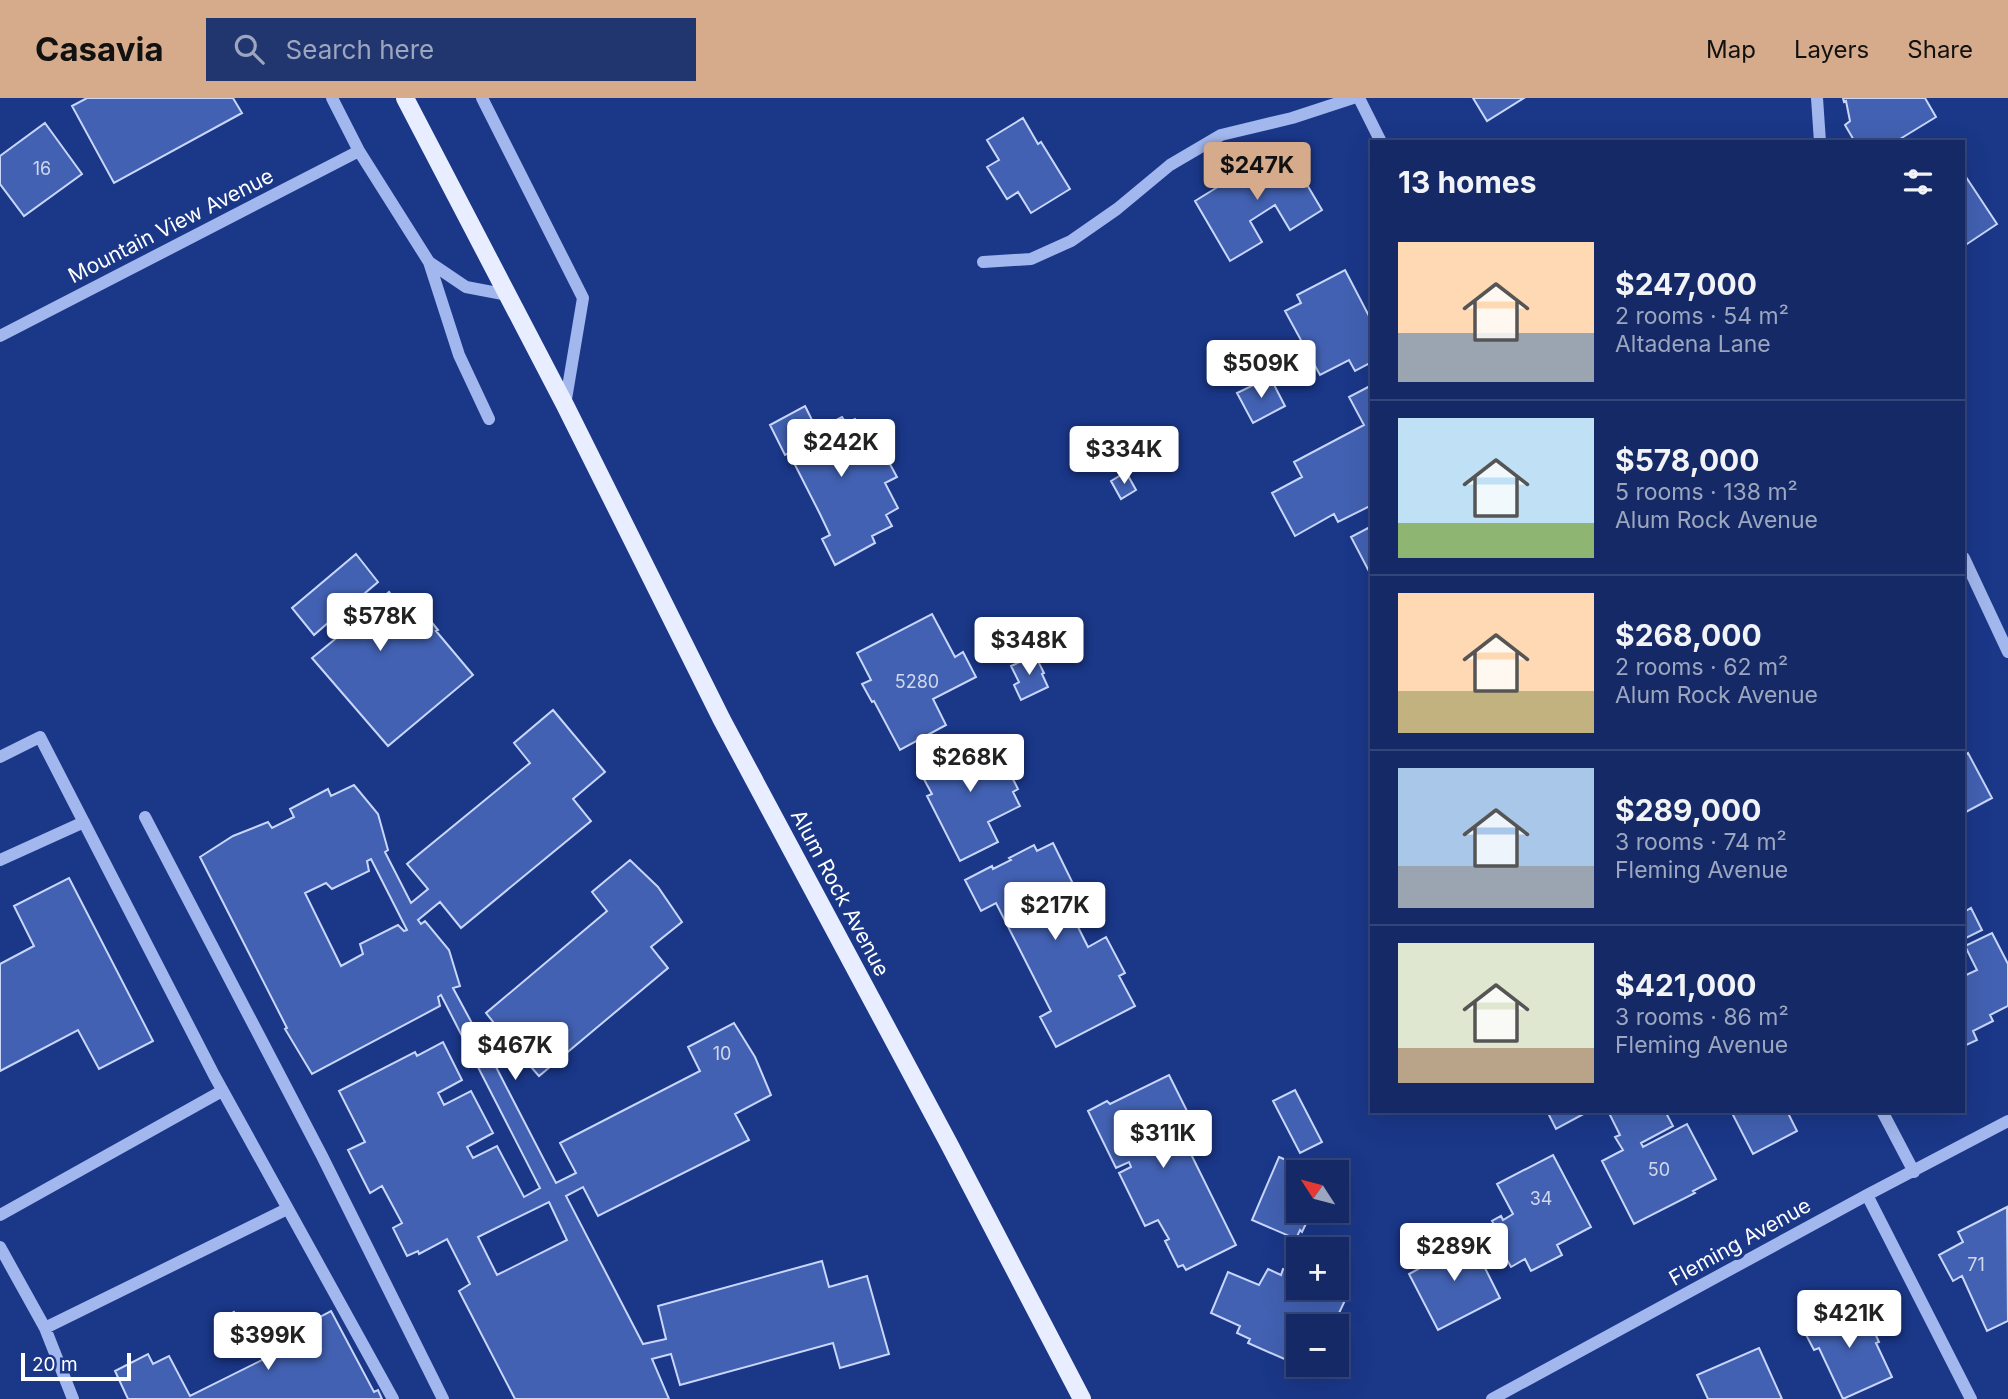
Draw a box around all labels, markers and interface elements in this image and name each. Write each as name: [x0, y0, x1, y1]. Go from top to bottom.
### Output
search box: [206, 18, 696, 81]
text: Casavia: [35, 29, 164, 69]
icon: search: [230, 30, 268, 68]
text: Search here: [286, 34, 434, 65]
text: Map: [1706, 35, 1756, 64]
text: Layers: [1794, 35, 1869, 64]
text: Share: [1907, 35, 1973, 64]
pin: $247K: [1208, 142, 1306, 202]
text: $247K: [1220, 151, 1294, 179]
house number: 16: [33, 158, 51, 179]
street label: Mountain View Avenue: [64, 163, 278, 288]
icon: filters: [1899, 163, 1937, 201]
text: 13 homes: [1398, 164, 1537, 200]
text: $247,000: [1615, 266, 1757, 302]
icon: home: [1454, 270, 1538, 354]
text: 2 rooms · 54 m²: [1615, 302, 1789, 330]
text: Altadena Lane: [1615, 330, 1771, 358]
pin: $509K: [1212, 341, 1310, 400]
text: $509K: [1223, 349, 1299, 377]
pin: $242K: [792, 420, 890, 479]
pin: $334K: [1075, 426, 1173, 486]
text: $242K: [803, 428, 879, 456]
text: $334K: [1086, 435, 1162, 463]
text: $578,000: [1615, 442, 1760, 478]
icon: home: [1454, 446, 1538, 530]
text: 5 rooms · 138 m²: [1615, 478, 1798, 506]
text: Alum Rock Avenue: [1615, 506, 1818, 534]
pin: $578K: [331, 594, 429, 653]
text: $578K: [343, 602, 417, 630]
text: $268,000: [1615, 617, 1762, 653]
pin: $348K: [980, 618, 1078, 677]
icon: home: [1454, 621, 1538, 705]
text: $348K: [991, 626, 1067, 654]
text: 2 rooms · 62 m²: [1615, 653, 1788, 681]
house number: 5280: [895, 671, 939, 692]
text: Alum Rock Avenue: [1615, 681, 1818, 709]
pin: $268K: [921, 734, 1019, 794]
text: $268K: [932, 743, 1008, 771]
text: $289,000: [1615, 792, 1762, 828]
icon: home: [1454, 796, 1538, 880]
street label: Alum Rock Avenue: [786, 805, 895, 980]
text: 3 rooms · 74 m²: [1615, 828, 1787, 856]
text: Fleming Avenue: [1615, 856, 1788, 884]
pin: $217K: [1006, 882, 1104, 942]
text: $217K: [1020, 891, 1090, 919]
text: $421,000: [1615, 967, 1757, 1003]
icon: home: [1454, 971, 1538, 1055]
text: 3 rooms · 86 m²: [1615, 1003, 1789, 1031]
pin: $467K: [466, 1023, 564, 1082]
text: $467K: [477, 1031, 553, 1059]
text: Fleming Avenue: [1615, 1031, 1788, 1059]
house number: 10: [713, 1043, 731, 1064]
pin: $311K: [1114, 1110, 1212, 1170]
text: $311K: [1130, 1119, 1196, 1147]
house number: 50: [1648, 1159, 1670, 1180]
north arrow: [1286, 1160, 1349, 1223]
map controls: [1286, 1160, 1349, 1377]
house number: 34: [1530, 1188, 1552, 1209]
street label: Fleming Avenue: [1665, 1192, 1815, 1291]
pin: $289K: [1405, 1224, 1503, 1283]
text: $289K: [1416, 1232, 1492, 1260]
button: +: [1286, 1237, 1349, 1300]
house number: 71: [1967, 1254, 1985, 1275]
pin: $421K: [1800, 1290, 1898, 1350]
text: $421K: [1813, 1299, 1885, 1327]
pin: $399K: [219, 1312, 317, 1372]
button: −: [1286, 1314, 1349, 1377]
text: $399K: [230, 1321, 306, 1349]
scale bar: [21, 1350, 131, 1382]
text: 20 m: [32, 1353, 78, 1376]

